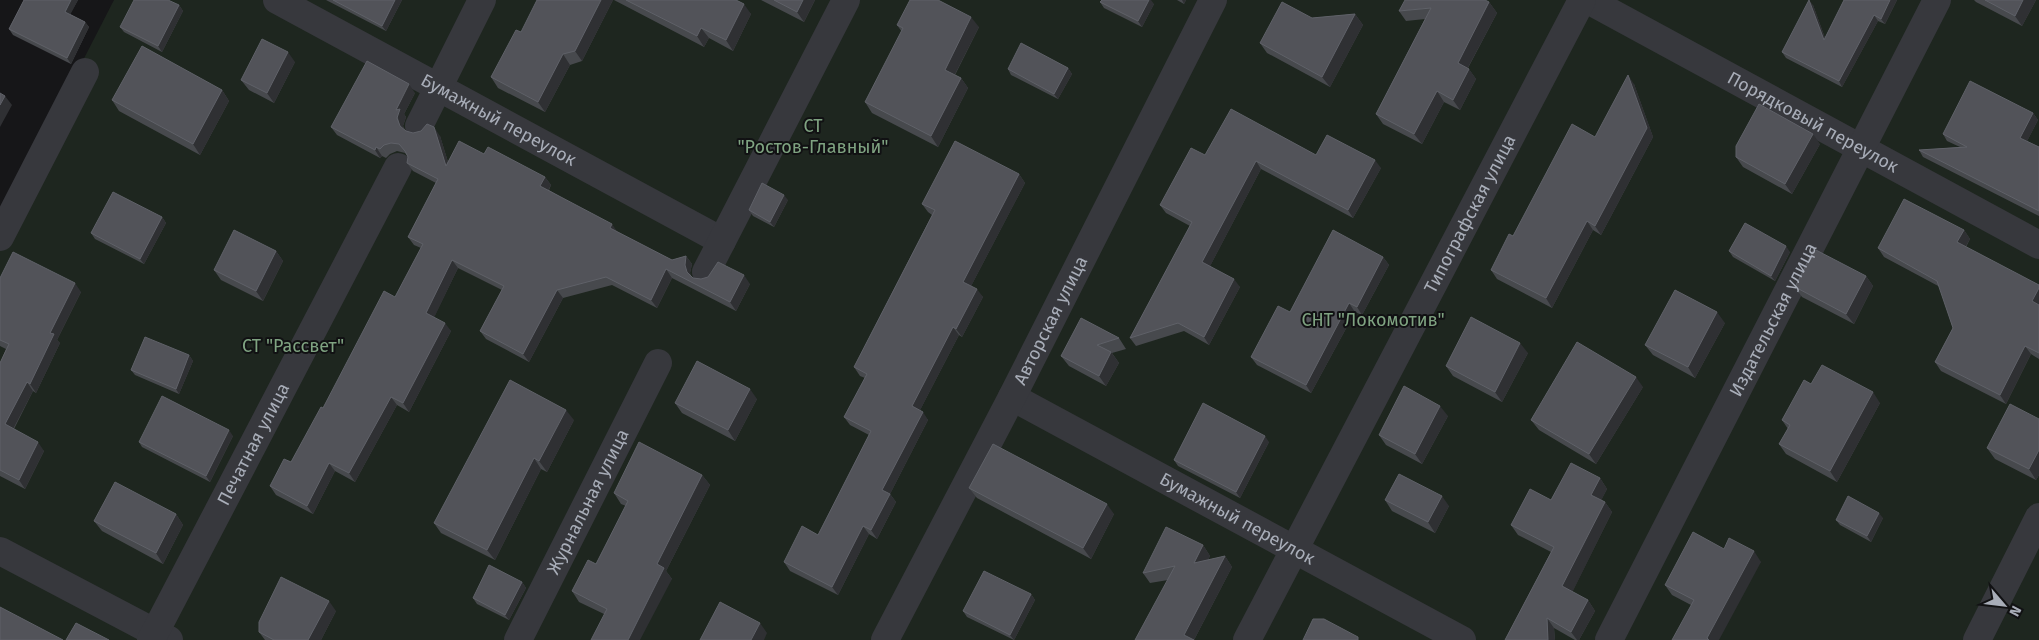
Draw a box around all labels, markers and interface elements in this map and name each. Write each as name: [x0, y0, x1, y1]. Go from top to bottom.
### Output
street label: Порядковый переулок: [1724, 67, 1903, 178]
street label: Бумажный переулок: [417, 69, 581, 171]
park label: СТ "Ростов-Главный": [737, 115, 889, 158]
street label: Типографская улица: [1420, 131, 1521, 297]
street label: Издательская улица: [1725, 239, 1822, 400]
street label: Авторская улица: [1009, 252, 1093, 388]
park label: СНТ "Локомотив": [1301, 309, 1445, 331]
park label: СТ "Рассвет": [242, 335, 344, 357]
street label: Печатная улица: [212, 379, 294, 509]
street label: Журнальная улица: [542, 425, 634, 578]
street label: Бумажный переулок: [1156, 468, 1319, 570]
north arrow: [1979, 580, 2029, 630]
text: N: [2005, 603, 2025, 619]

